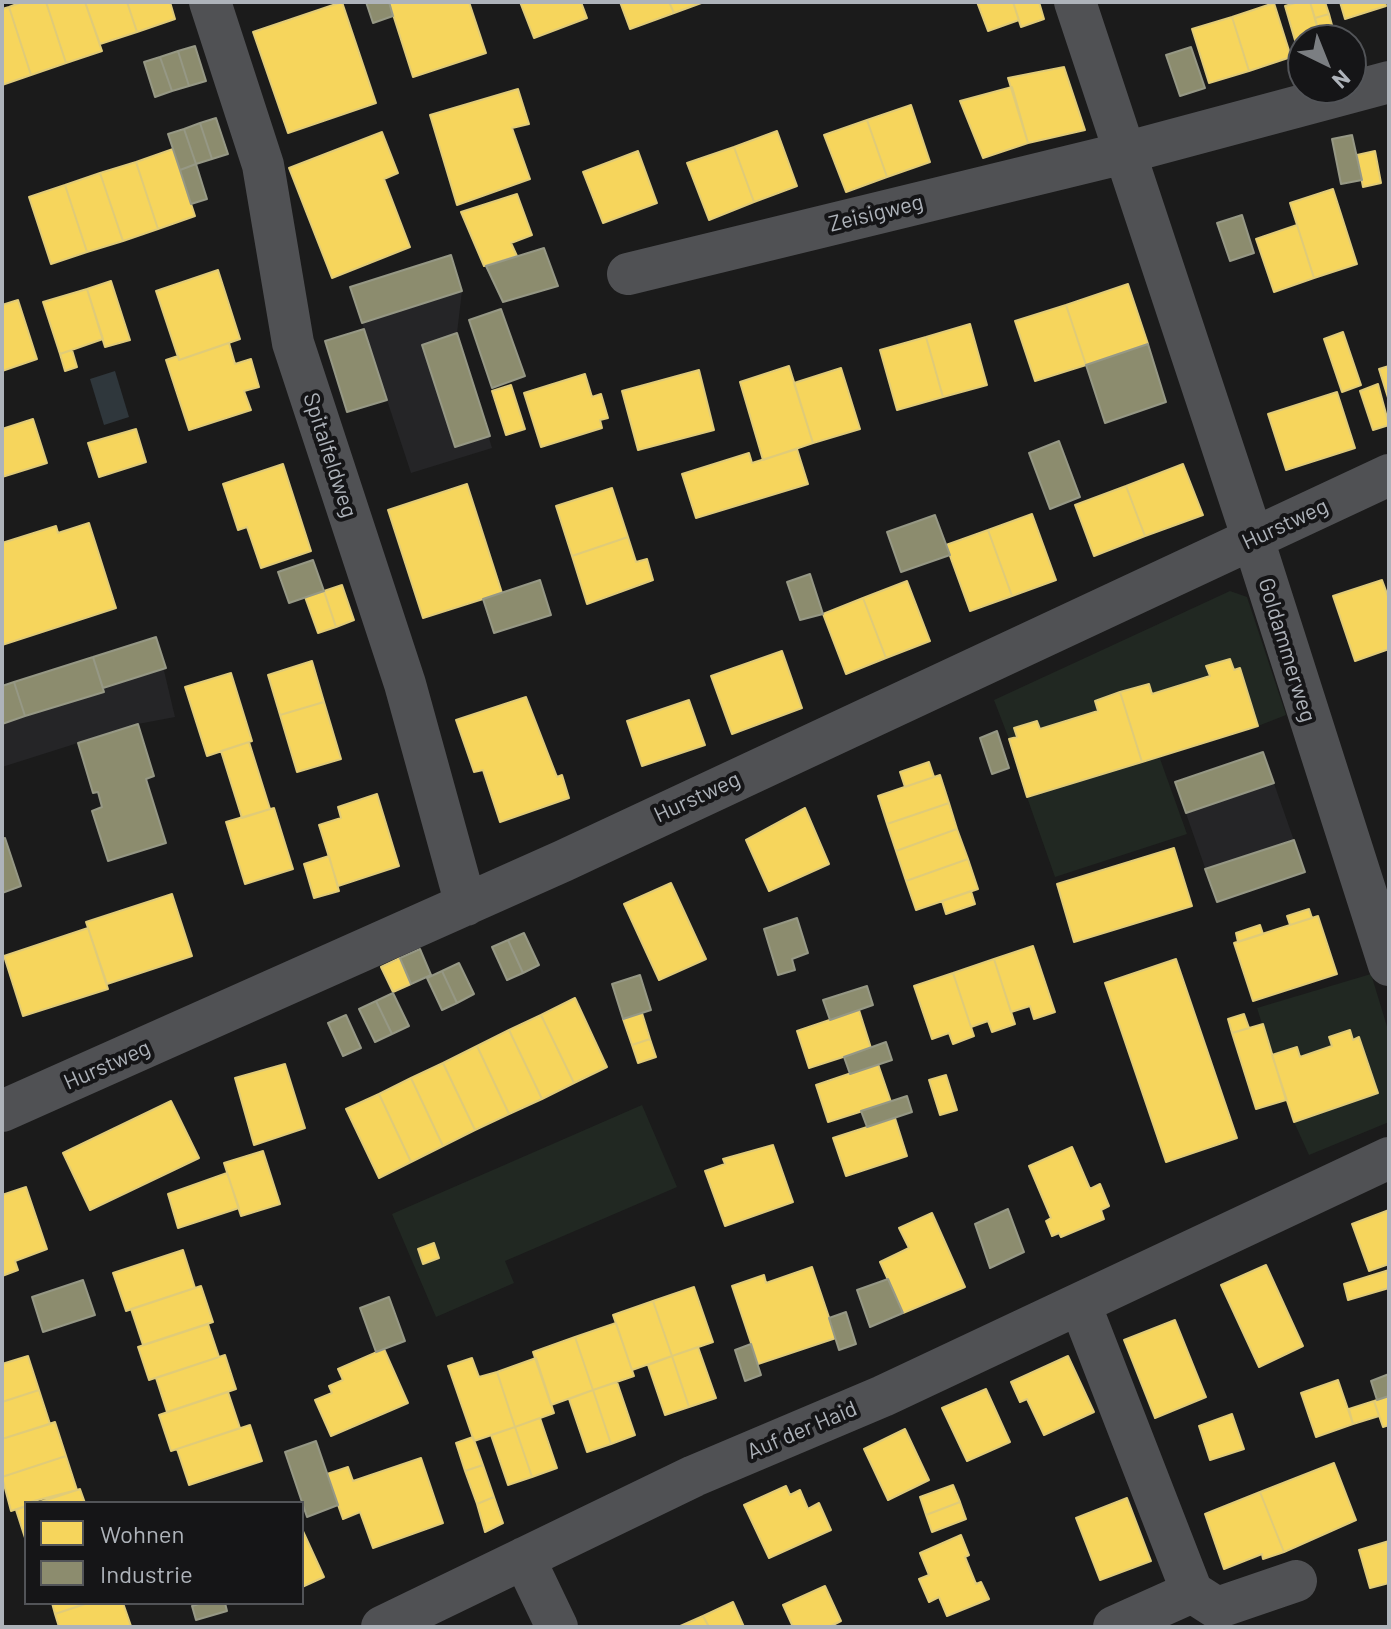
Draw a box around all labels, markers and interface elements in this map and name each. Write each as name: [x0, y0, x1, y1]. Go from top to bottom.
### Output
north arrow: [1287, 24, 1367, 104]
text: N: [1328, 66, 1356, 95]
street label: Zeisigweg: [826, 189, 926, 237]
street label: Spitalfeldweg: [297, 389, 363, 521]
street label: Hurstweg: [1238, 493, 1332, 555]
street label: Goldammerweg: [1253, 575, 1321, 725]
street label: Hurstweg: [650, 766, 744, 828]
street label: Hurstweg: [60, 1034, 154, 1096]
street label: Auf der Haid: [743, 1395, 861, 1465]
legend: [24, 1501, 304, 1605]
text: Wohnen: [100, 1519, 184, 1548]
text: Industrie: [100, 1559, 193, 1588]

